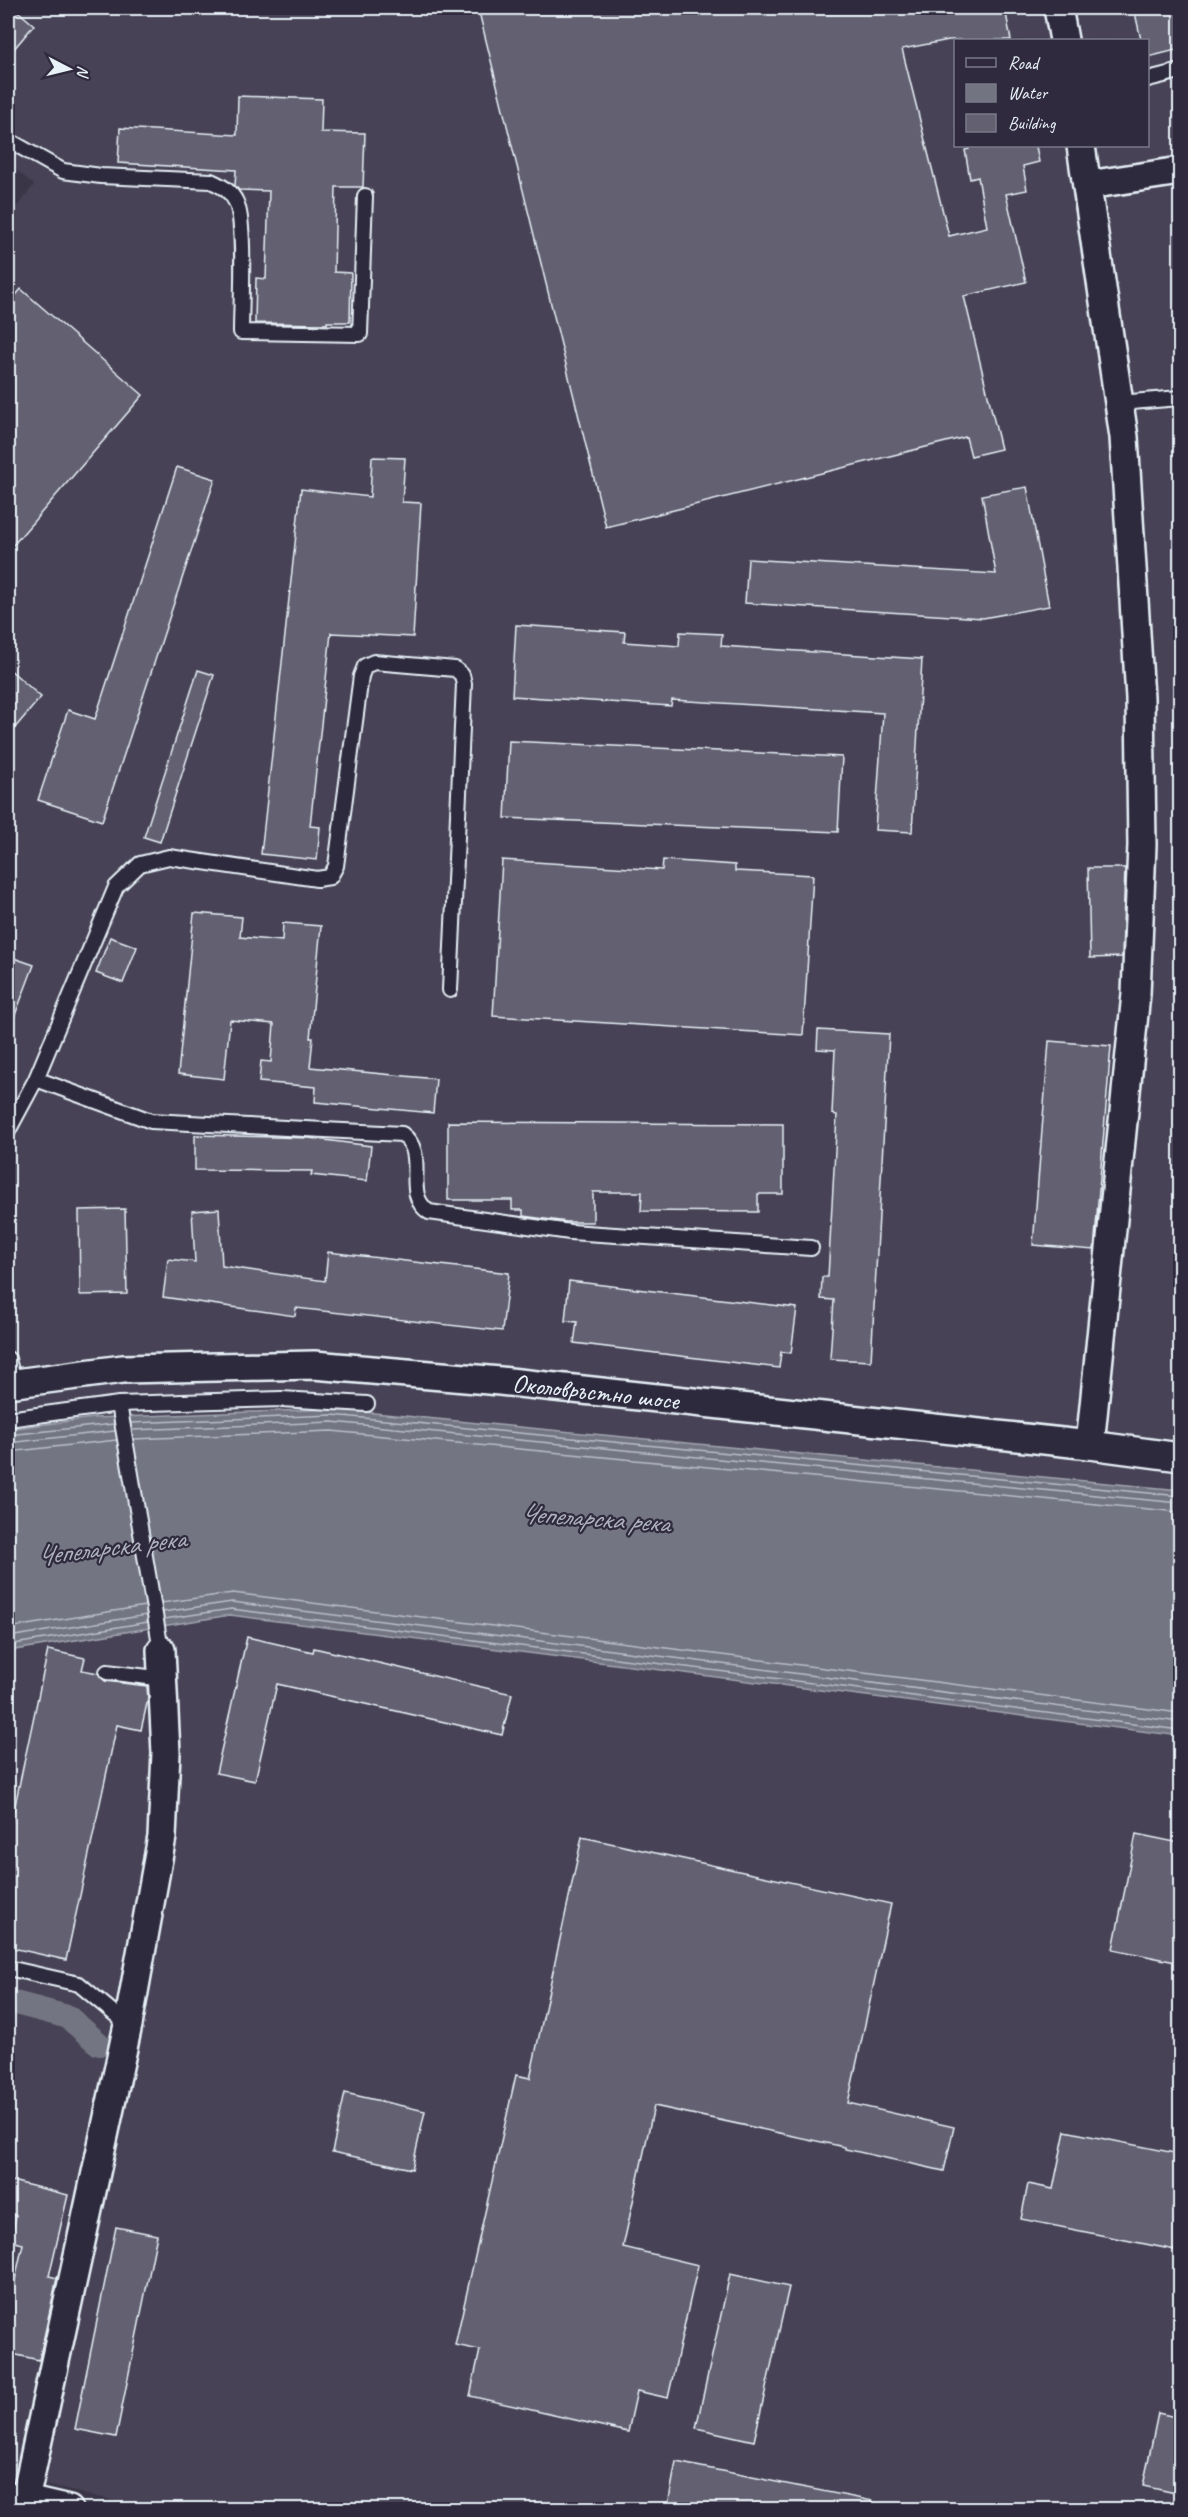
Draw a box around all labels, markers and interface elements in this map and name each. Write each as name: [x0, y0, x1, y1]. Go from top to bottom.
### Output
north arrow: [39, 39, 99, 99]
legend: [954, 39, 1149, 147]
text: Road: [1008, 52, 1041, 74]
text: N: [72, 65, 93, 80]
text: Water: [1008, 82, 1049, 104]
text: Building: [1008, 112, 1057, 134]
street label: Околовръстно шосе: [511, 1366, 682, 1417]
water label: Чепеларска река: [519, 1496, 674, 1540]
water label: Чепеларска река: [35, 1521, 190, 1573]

